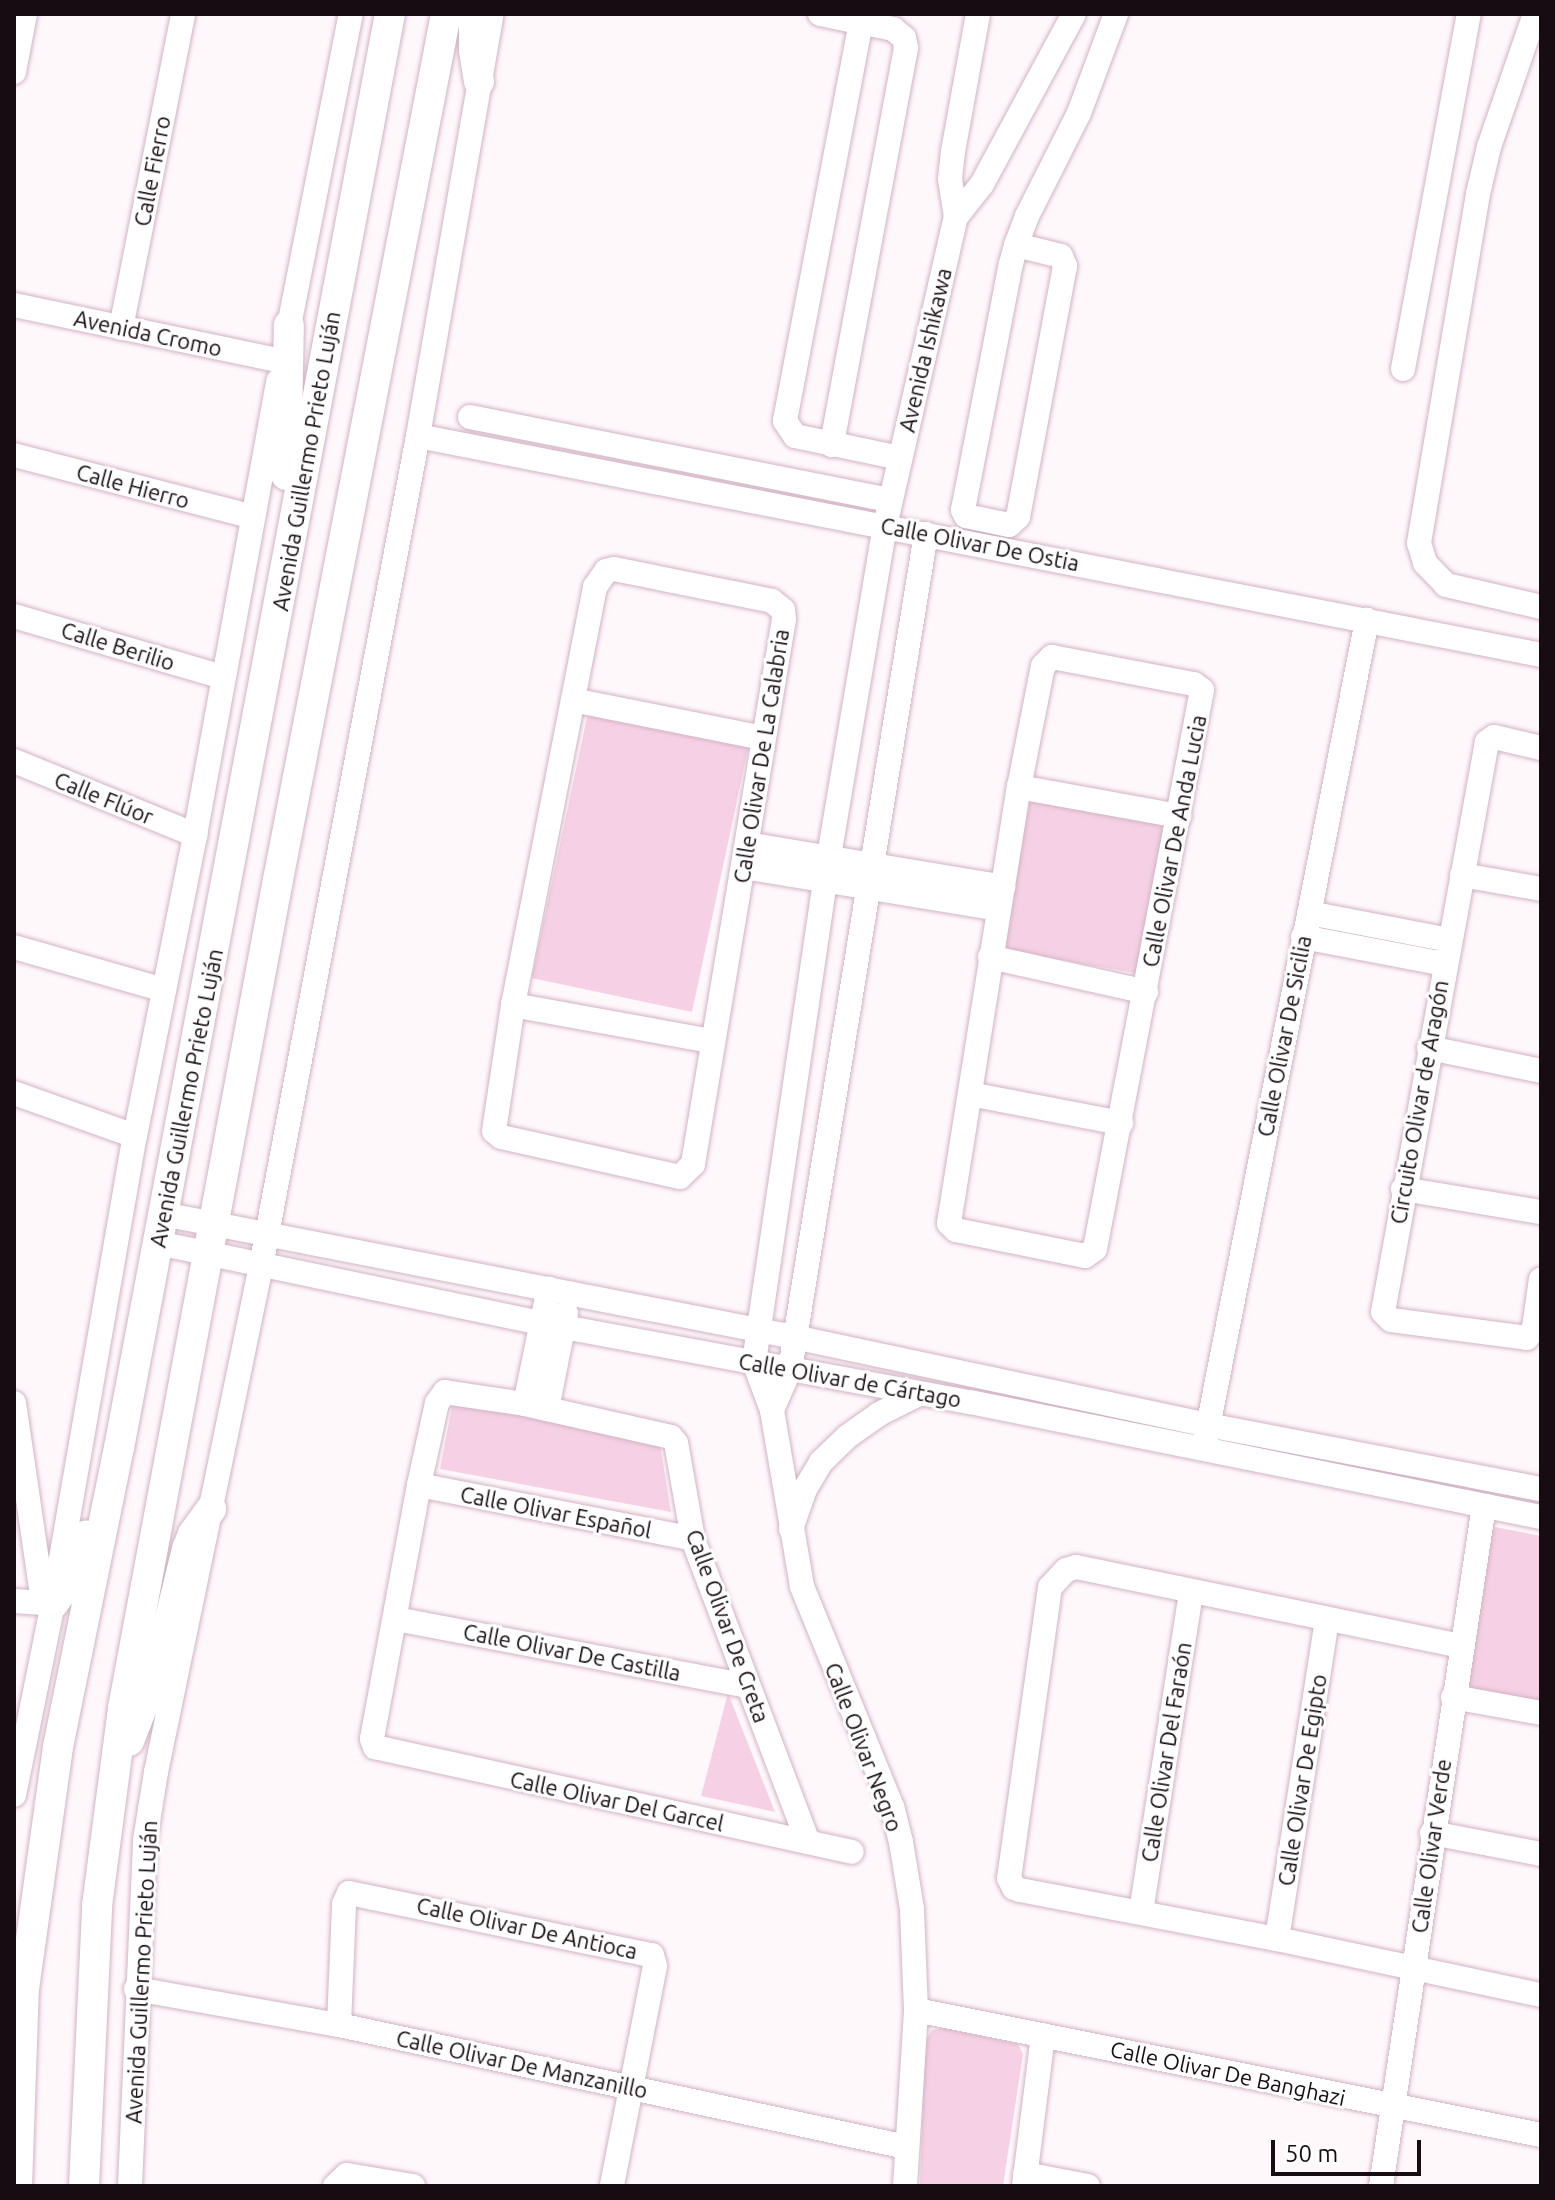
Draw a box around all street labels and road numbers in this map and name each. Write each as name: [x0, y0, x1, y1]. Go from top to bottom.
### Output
street label: Calle Fierro: [128, 113, 176, 229]
street label: Avenida Ishikawa: [893, 265, 957, 435]
street label: Avenida Cromo: [72, 304, 224, 362]
street label: Avenida Guillermo Prieto Luján: [267, 309, 345, 613]
street label: Calle Hierro: [74, 458, 192, 514]
street label: Calle Olivar De Ostia: [878, 512, 1082, 576]
street label: Calle Berilio: [58, 616, 178, 676]
street label: Calle Olivar De La Calabria: [728, 627, 794, 885]
street label: Calle Olivar De Anda Lucia: [1137, 713, 1211, 969]
street label: Calle Flúor: [51, 766, 157, 830]
street label: Calle Olivar De Sicilia: [1252, 933, 1316, 1139]
street label: Avenida Guillermo Prieto Luján: [144, 946, 228, 1250]
street label: Circuito Olivar de Aragón: [1385, 978, 1453, 1226]
street label: Calle Olivar de Cártago: [737, 1347, 963, 1413]
street label: Calle Olivar Español: [458, 1481, 654, 1543]
street label: Calle Olivar De Creta: [681, 1526, 775, 1726]
street label: Calle Olivar De Castilla: [461, 1618, 683, 1686]
street label: Calle Olivar Del Faraón: [1136, 1640, 1196, 1864]
street label: Calle Olivar Negro: [820, 1659, 908, 1835]
street label: Calle Olivar De Egipto: [1272, 1672, 1332, 1888]
street label: Calle Olivar Verde: [1406, 1757, 1456, 1935]
street label: Calle Olivar Del Garcel: [508, 1765, 726, 1837]
street label: Avenida Guillermo Prieto Luján: [120, 1820, 162, 2124]
street label: Calle Olivar De Antioca: [414, 1892, 640, 1964]
street label: Calle Olivar De Manzanillo: [394, 2024, 650, 2104]
street label: Calle Olivar De Banghazi: [1108, 2035, 1348, 2111]

